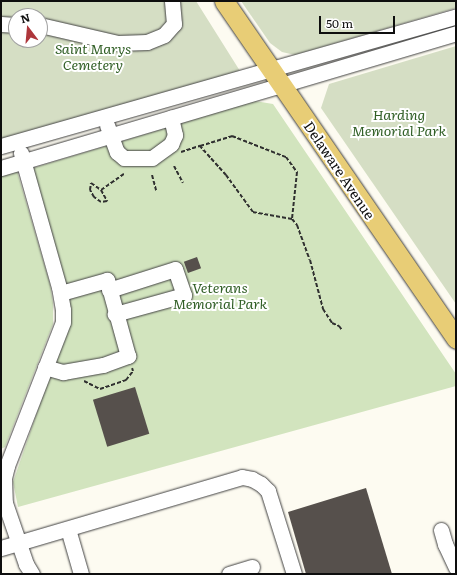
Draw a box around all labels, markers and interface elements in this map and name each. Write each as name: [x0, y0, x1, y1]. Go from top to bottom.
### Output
north arrow: [8, 8, 48, 48]
text: N: [18, 8, 32, 26]
scale bar: [321, 8, 397, 34]
text: 50 m: [326, 14, 353, 32]
park label: Saint Marys Cemetery: [55, 40, 131, 72]
park label: Harding Memorial Park: [352, 106, 446, 138]
street label: Delaware Avenue: [301, 118, 379, 222]
park label: Veterans Memorial Park: [173, 279, 267, 312]

